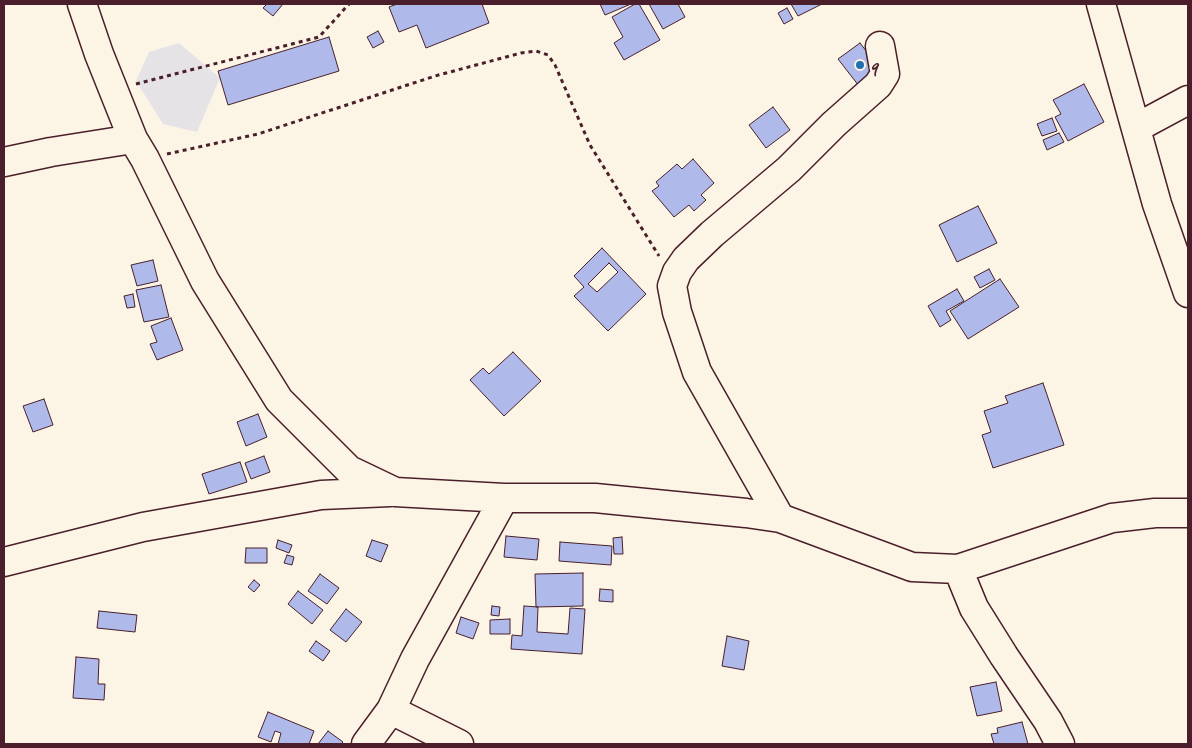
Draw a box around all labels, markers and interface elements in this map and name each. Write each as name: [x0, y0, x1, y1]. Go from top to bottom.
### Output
place label: q: [870, 52, 878, 78]
marker: q: [854, 59, 866, 71]

